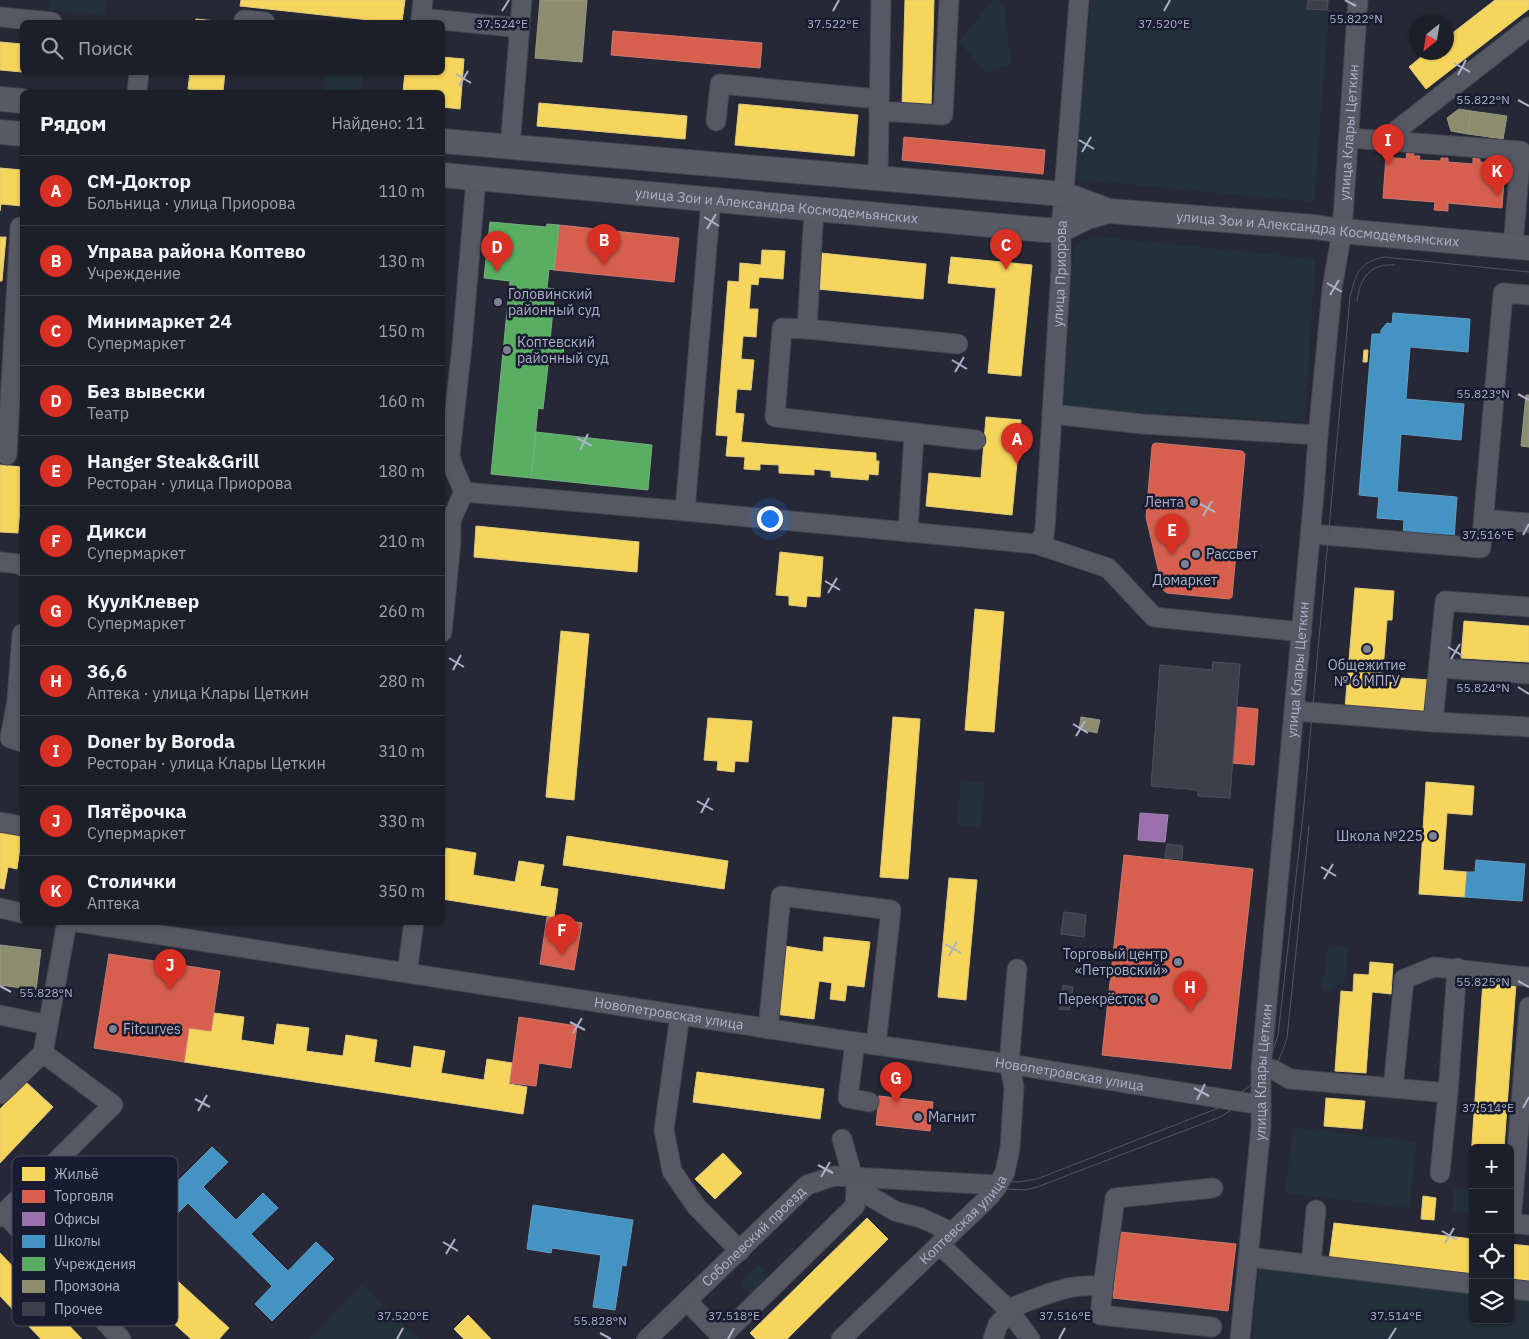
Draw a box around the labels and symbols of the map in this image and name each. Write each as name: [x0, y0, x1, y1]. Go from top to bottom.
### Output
text: 55.822°N: [1329, 11, 1383, 26]
north arrow: [1409, 15, 1454, 60]
text: 37.524°E: [476, 16, 528, 31]
text: 37.522°E: [807, 16, 859, 31]
text: 37.520°E: [1138, 16, 1190, 31]
street label: улица Клары Цеткин: [1335, 63, 1363, 201]
text: 55.822°N: [1456, 92, 1510, 107]
pin: I: [1372, 124, 1404, 165]
pin: K: [1481, 155, 1513, 196]
street label: улица Зои и Александра Космодемьянских: [634, 184, 919, 227]
street label: улица Зои и Александра Космодемьянских: [1176, 207, 1460, 251]
street label: улица Приорова: [1048, 219, 1071, 328]
pin: B: [588, 224, 620, 265]
pin: C: [990, 229, 1022, 270]
pin: D: [481, 231, 513, 272]
place label: Головинский районный суд: [508, 285, 600, 319]
marker: Головинский районный суд: [492, 296, 504, 308]
place label: Коптевский районный суд: [517, 333, 609, 367]
marker: Коптевский районный суд: [501, 344, 513, 356]
text: 55.823°N: [1456, 386, 1510, 401]
pin: A: [1001, 423, 1033, 464]
place label: Лента: [1145, 493, 1185, 511]
marker: Лента: [1188, 496, 1200, 508]
your location: [757, 506, 783, 532]
pin: E: [1156, 514, 1188, 555]
text: 37.516°E: [1462, 527, 1514, 542]
place label: Рассвет: [1206, 545, 1258, 563]
marker: Рассвет: [1190, 548, 1202, 560]
marker: Домаркет: [1179, 558, 1191, 570]
place label: Домаркет: [1153, 571, 1218, 589]
street label: улица Клары Цеткин: [1283, 601, 1313, 739]
marker: Общежитие № 6 МПГУ: [1361, 643, 1373, 655]
place label: Общежитие № 6 МПГУ: [1328, 656, 1406, 690]
text: 55.824°N: [1456, 680, 1510, 695]
place label: Школа №225: [1336, 827, 1423, 845]
marker: Школа №225: [1427, 830, 1439, 842]
pin: F: [546, 914, 578, 955]
place label: Торговый центр «Петровский»: [1063, 945, 1168, 979]
pin: J: [154, 949, 186, 990]
marker: Торговый центр «Петровский»: [1172, 956, 1184, 968]
pin: H: [1174, 971, 1206, 1012]
text: 55.825°N: [1456, 974, 1510, 989]
text: 55.828°N: [19, 985, 73, 1000]
place label: Перекрёсток: [1058, 990, 1144, 1008]
street label: Новопетровская улица: [593, 993, 746, 1034]
marker: Перекрёсток: [1148, 993, 1160, 1005]
street label: улица Клары Цеткин: [1251, 1003, 1276, 1141]
place label: Fitcurves: [123, 1020, 181, 1038]
marker: Fitcurves: [107, 1023, 119, 1035]
street label: Новопетровская улица: [994, 1053, 1146, 1095]
pin: G: [880, 1062, 912, 1103]
text: 37.514°E: [1462, 1100, 1514, 1115]
place label: Магнит: [928, 1108, 976, 1126]
marker: Магнит: [912, 1111, 924, 1123]
legend: [12, 1156, 178, 1326]
text: Жильё: [54, 1165, 99, 1183]
street label: Коптевская улица: [915, 1171, 1011, 1268]
street label: Соболевский проезд: [698, 1182, 809, 1290]
text: Торговля: [54, 1187, 114, 1205]
text: Офисы: [54, 1210, 100, 1228]
text: Школы: [54, 1232, 101, 1250]
text: Учреждения: [54, 1255, 136, 1273]
text: Промзона: [54, 1277, 120, 1295]
text: Прочее: [54, 1300, 103, 1318]
text: 37.520°E: [377, 1308, 429, 1323]
text: 37.518°E: [708, 1308, 760, 1323]
text: 37.516°E: [1039, 1308, 1091, 1323]
text: 37.514°E: [1370, 1308, 1422, 1323]
text: 55.828°N: [573, 1313, 627, 1328]

